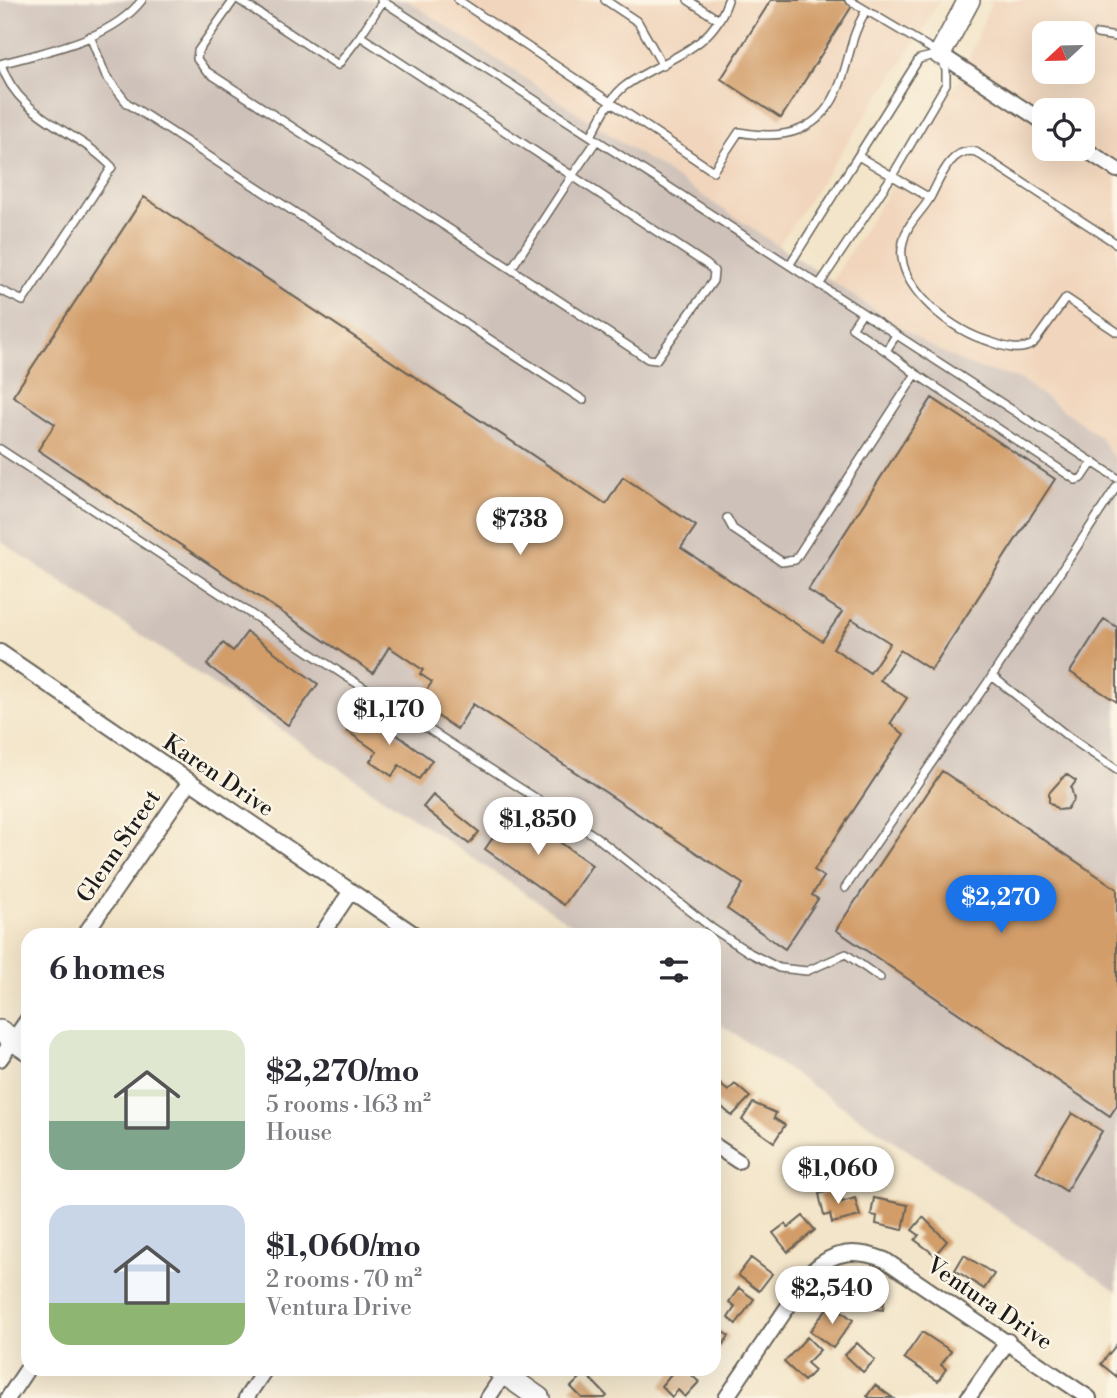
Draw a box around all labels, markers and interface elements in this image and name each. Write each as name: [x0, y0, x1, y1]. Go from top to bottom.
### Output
north arrow: [1032, 21, 1096, 84]
map controls: [1032, 21, 1095, 161]
button: locate: [1032, 98, 1095, 161]
pin: $738: [479, 498, 561, 557]
text: $738: [492, 506, 548, 534]
pin: $1,170: [332, 688, 446, 747]
text: $1,170: [353, 696, 425, 724]
street label: Karen Drive: [158, 729, 279, 823]
street label: Glenn Street: [71, 785, 167, 908]
pin: $1,850: [481, 798, 595, 857]
text: $1,850: [499, 806, 577, 834]
pin: $2,270: [944, 876, 1058, 935]
text: $2,270: [962, 884, 1040, 912]
text: 6 homes: [49, 951, 165, 989]
icon: filters: [655, 951, 693, 989]
text: $2,270/mo: [266, 1053, 420, 1091]
icon: home: [105, 1058, 189, 1142]
text: 5 rooms · 163 m²: [266, 1091, 431, 1119]
text: House: [266, 1119, 332, 1147]
pin: $1,060: [781, 1146, 895, 1206]
text: $1,060: [798, 1155, 878, 1183]
text: $1,060/mo: [266, 1228, 421, 1266]
icon: home: [105, 1233, 189, 1317]
street label: Ventura Drive: [920, 1251, 1058, 1356]
text: 2 rooms · 70 m²: [266, 1266, 422, 1294]
pin: $2,540: [775, 1266, 889, 1326]
text: $2,540: [791, 1275, 873, 1303]
text: Ventura Drive: [266, 1294, 412, 1322]

